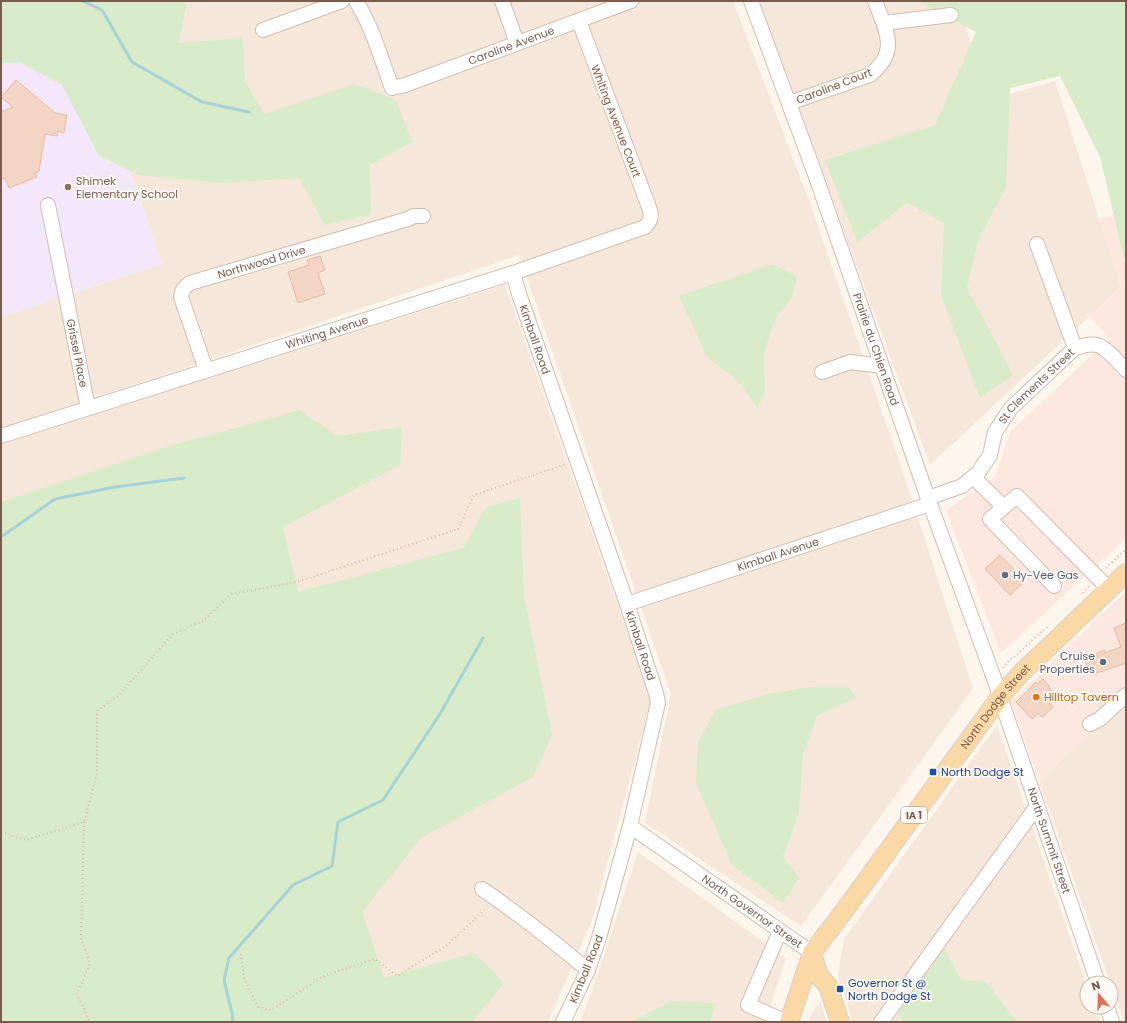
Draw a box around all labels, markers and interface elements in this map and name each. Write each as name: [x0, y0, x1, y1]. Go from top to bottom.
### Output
street label: Caroline Avenue: [466, 22, 557, 69]
street label: Whiting Avenue Court: [587, 62, 645, 180]
street label: Caroline Court: [794, 64, 874, 108]
place label: Shimek Elementary School: [76, 173, 178, 202]
marker: Shimek Elementary School: [63, 182, 73, 192]
street label: Northwood Drive: [216, 241, 308, 283]
street label: Prairie du Chien Road: [849, 291, 903, 408]
street label: Kimball Road: [515, 303, 554, 376]
street label: Whiting Avenue: [283, 312, 370, 353]
street label: Grissel Place: [63, 318, 92, 389]
street label: St Clements Street: [995, 345, 1078, 427]
street label: Kimball Avenue: [735, 533, 821, 575]
place label: Hy-Vee Gas: [1013, 567, 1079, 583]
marker: Hy-Vee Gas: [1000, 570, 1010, 580]
street label: Kimball Road: [622, 609, 659, 683]
place label: Cruise Properties: [1040, 648, 1095, 677]
marker: Cruise Properties: [1098, 657, 1108, 667]
street label: North Dodge Street: [957, 660, 1034, 752]
place label: Hilltop Tavern: [1044, 689, 1119, 705]
marker: Hilltop Tavern: [1031, 692, 1041, 702]
place label: North Dodge St: [941, 764, 1024, 780]
marker: North Dodge St: [928, 767, 938, 777]
street label: North Summit Street: [1024, 785, 1075, 896]
road number: IA 1: [901, 807, 927, 823]
street label: North Governor Street: [699, 871, 806, 952]
street label: Kimball Road: [565, 932, 607, 1006]
place label: Governor St @ North Dodge St: [848, 975, 931, 1004]
north arrow: [1079, 975, 1119, 1015]
text: N: [1089, 977, 1102, 994]
marker: Governor St @ North Dodge St: [835, 984, 845, 994]

